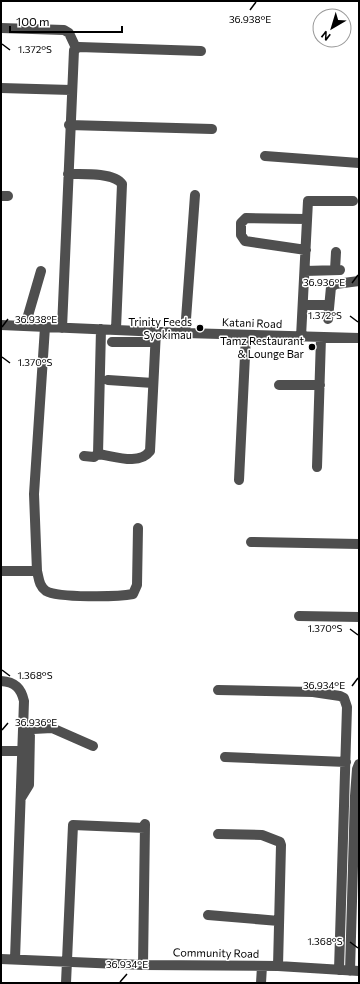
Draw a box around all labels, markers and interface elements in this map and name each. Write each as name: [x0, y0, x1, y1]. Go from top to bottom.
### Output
scale bar: [10, 8, 122, 34]
north arrow: [312, 8, 352, 48]
text: 36.938°E: [229, 13, 271, 25]
text: 100 m: [16, 14, 50, 28]
text: N: [318, 29, 333, 44]
text: 1.372°S: [18, 43, 52, 55]
text: 36.936°E: [303, 276, 345, 288]
text: 1.372°S: [308, 309, 342, 321]
text: 36.938°E: [15, 313, 57, 325]
place label: Trinity Feeds Syokimau: [128, 315, 192, 341]
street label: Katani Road: [222, 315, 282, 330]
marker: Trinity Feeds Syokimau: [195, 323, 205, 333]
place label: Tamz Restaurant & Lounge Bar: [220, 334, 305, 360]
marker: Tamz Restaurant & Lounge Bar: [307, 342, 317, 352]
text: 1.370°S: [18, 356, 52, 368]
text: 1.370°S: [308, 622, 342, 634]
text: 1.368°S: [17, 669, 53, 681]
text: 36.934°E: [303, 679, 345, 691]
text: 36.936°E: [15, 716, 57, 728]
text: 1.368°S: [307, 935, 343, 947]
street label: Community Road: [173, 945, 259, 960]
text: 36.934°E: [106, 958, 148, 970]

